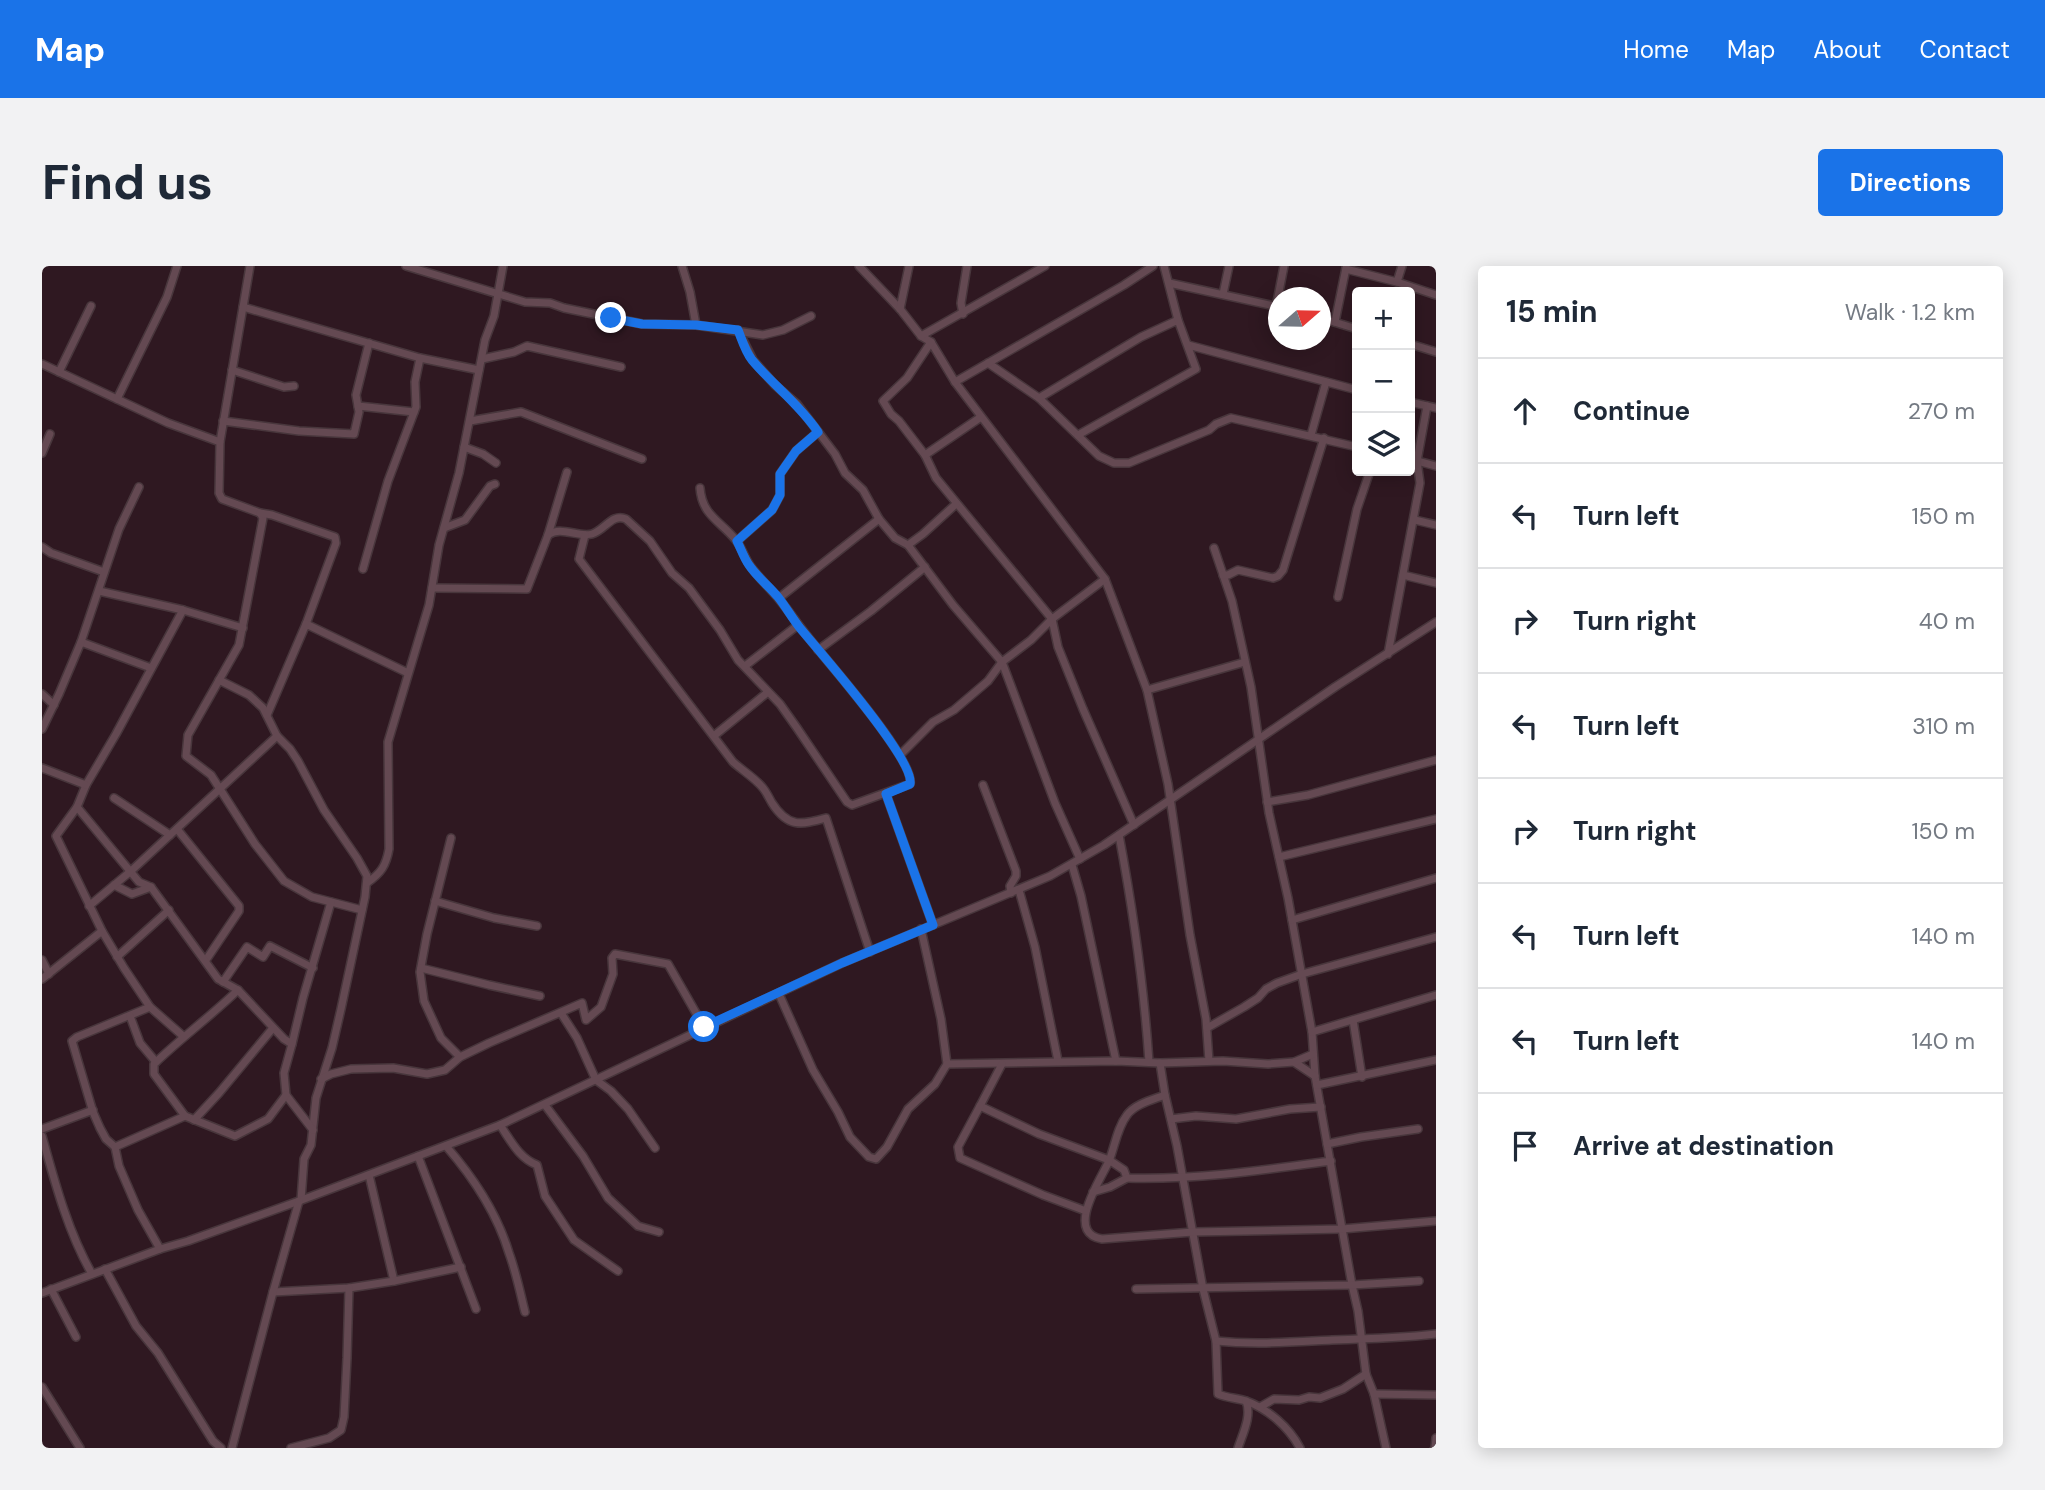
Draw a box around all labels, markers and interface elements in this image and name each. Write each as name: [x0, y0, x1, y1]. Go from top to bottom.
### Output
text: Map: [35, 28, 105, 71]
text: Home: [1623, 34, 1689, 65]
text: Map: [1727, 34, 1775, 65]
text: About: [1813, 34, 1882, 65]
text: Contact: [1920, 34, 2010, 65]
button: Directions: [1818, 149, 2003, 216]
text: Find us: [42, 150, 213, 214]
north arrow: [1268, 287, 1331, 350]
map controls: [1352, 287, 1415, 476]
button: +: [1352, 287, 1415, 350]
text: 15 min: [1506, 292, 1598, 331]
text: Walk · 1.2 km: [1845, 297, 1975, 327]
route end: [595, 302, 626, 333]
button: −: [1352, 350, 1415, 413]
icon: ahead: [1506, 392, 1544, 430]
text: Continue: [1573, 394, 1690, 428]
text: 270 m: [1908, 396, 1975, 426]
button: layers: [1352, 413, 1415, 476]
icon: left: [1506, 497, 1544, 535]
text: Turn left: [1573, 499, 1680, 533]
text: 150 m: [1911, 501, 1975, 531]
icon: right: [1506, 602, 1544, 640]
text: Turn right: [1573, 604, 1697, 638]
text: 40 m: [1919, 606, 1975, 636]
icon: left: [1506, 707, 1544, 745]
text: Turn left: [1573, 709, 1680, 743]
text: 310 m: [1912, 711, 1975, 741]
icon: right: [1506, 812, 1544, 850]
text: Turn right: [1573, 814, 1697, 848]
text: 150 m: [1911, 816, 1975, 846]
icon: left: [1506, 917, 1544, 955]
text: Turn left: [1573, 919, 1680, 953]
text: 140 m: [1912, 921, 1975, 951]
route start: [688, 1011, 719, 1042]
icon: left: [1506, 1022, 1544, 1060]
text: Turn left: [1573, 1024, 1680, 1058]
text: 140 m: [1912, 1026, 1975, 1056]
icon: arrive: [1506, 1127, 1544, 1165]
text: Arrive at destination: [1573, 1129, 1834, 1163]

